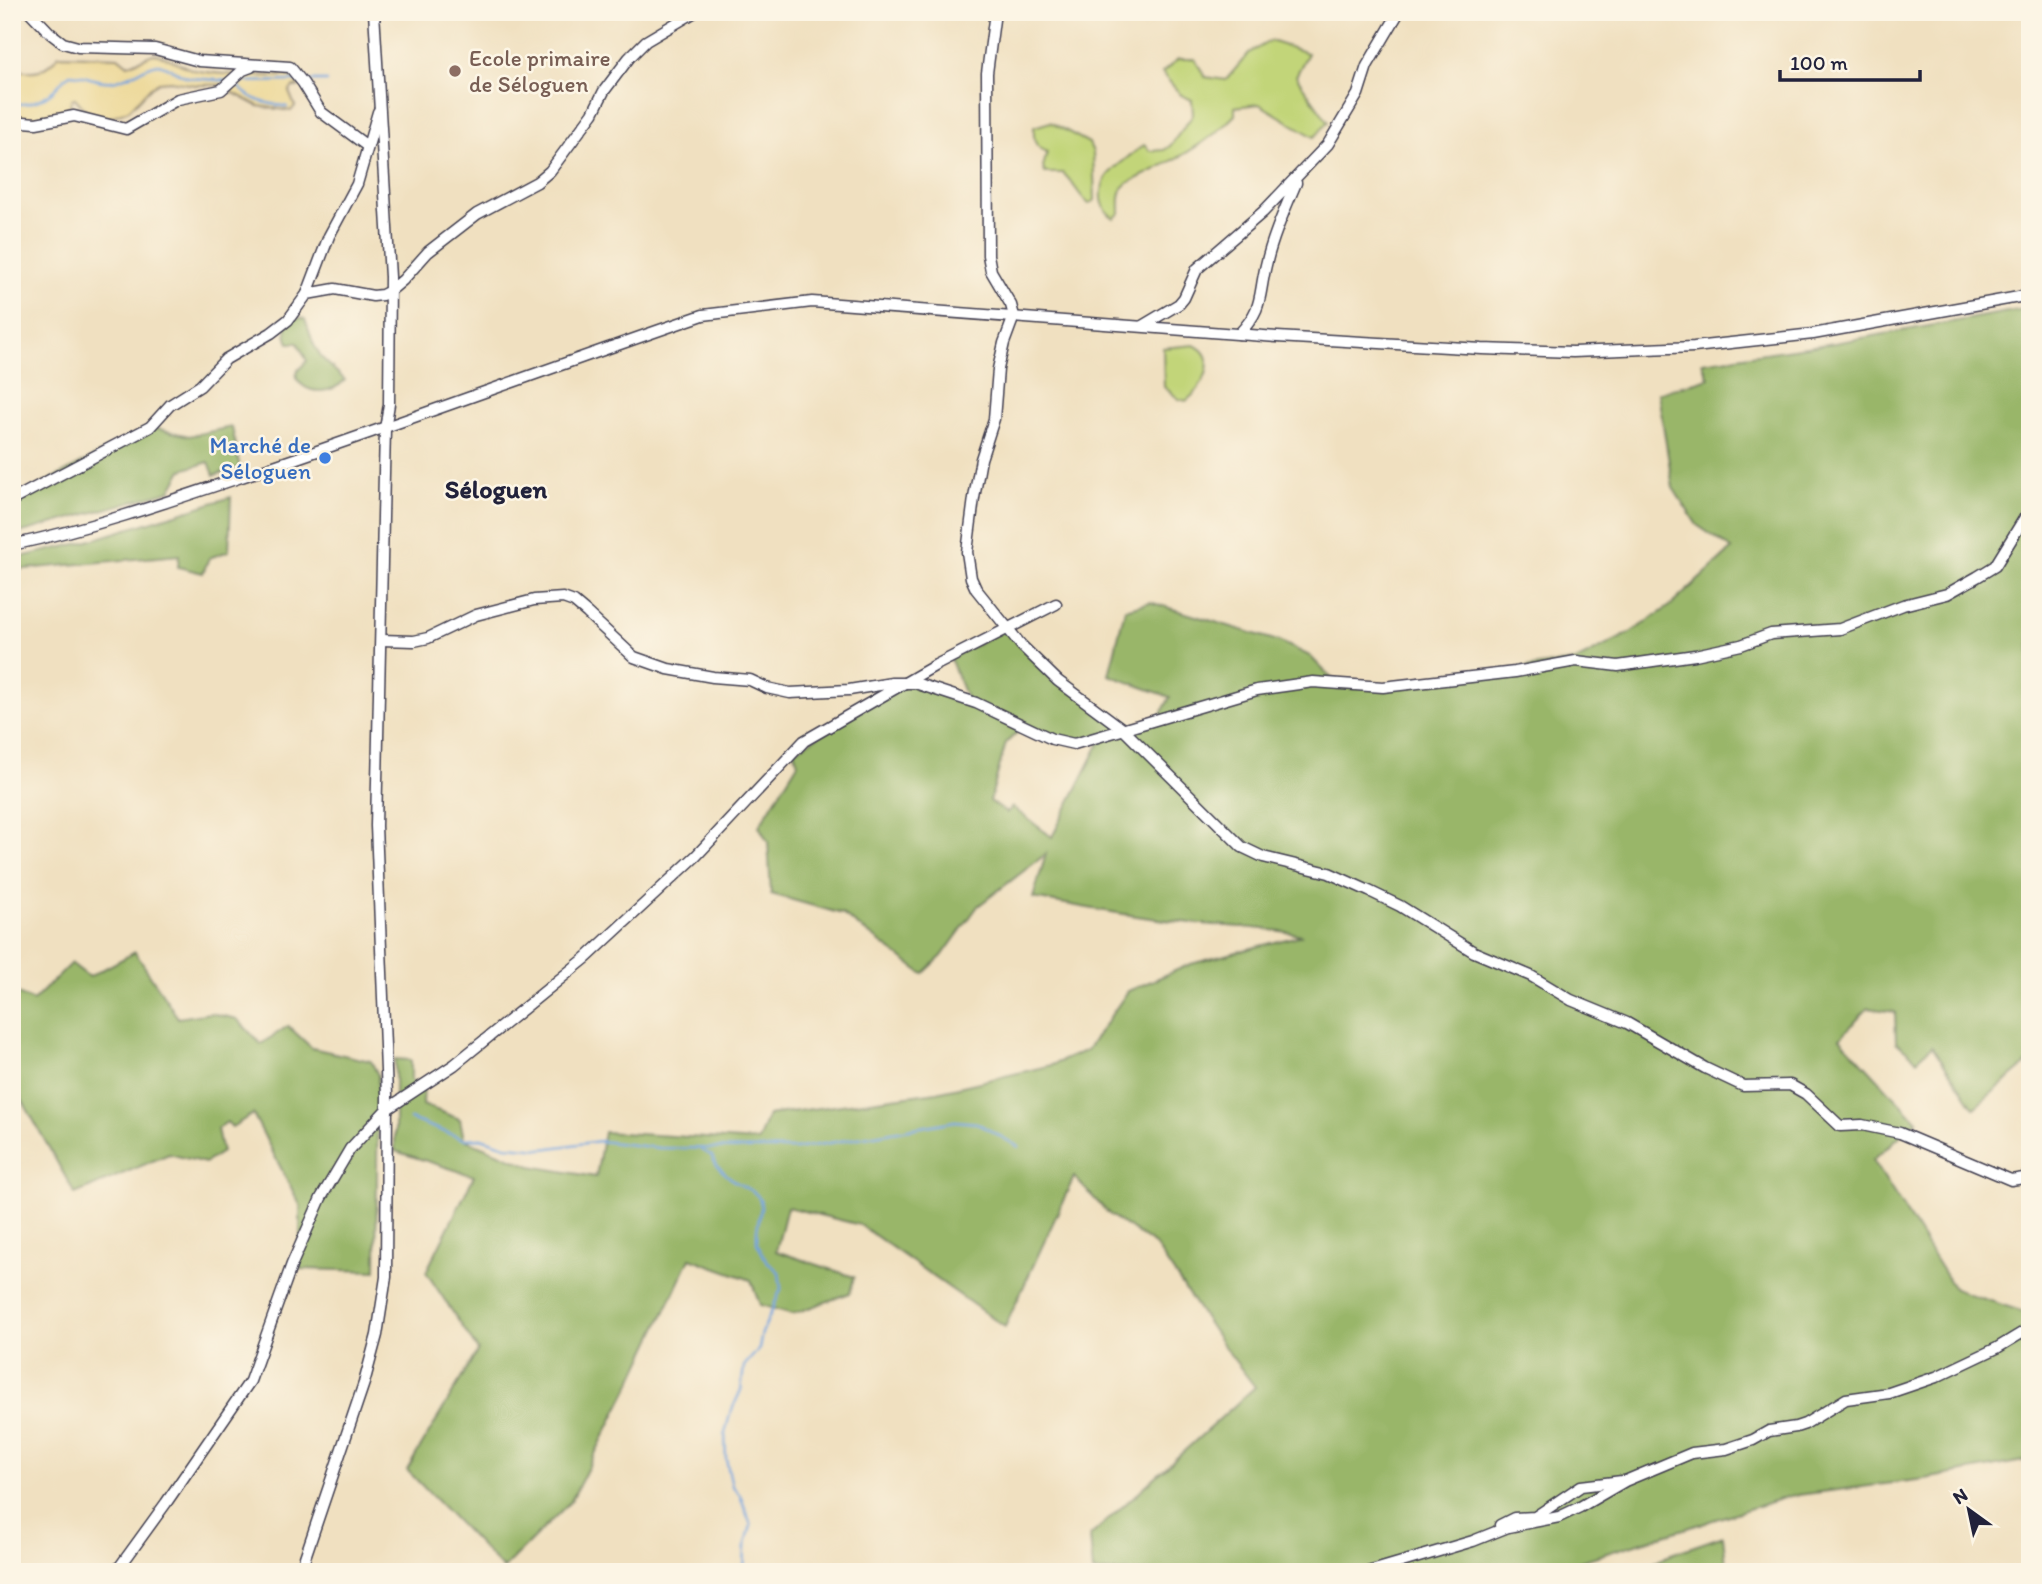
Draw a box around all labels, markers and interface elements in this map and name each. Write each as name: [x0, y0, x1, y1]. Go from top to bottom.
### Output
scale bar: [1780, 38, 1920, 82]
place label: Ecole primaire de Séloguen: [469, 44, 611, 98]
text: 100 m: [1790, 50, 1848, 75]
marker: Ecole primaire de Séloguen: [447, 63, 463, 79]
place label: Marché de Séloguen: [209, 431, 311, 485]
marker: Marché de Séloguen: [317, 450, 333, 466]
district label: Séloguen: [445, 473, 547, 505]
north arrow: [1934, 1476, 2004, 1546]
text: N: [1948, 1483, 1972, 1509]

